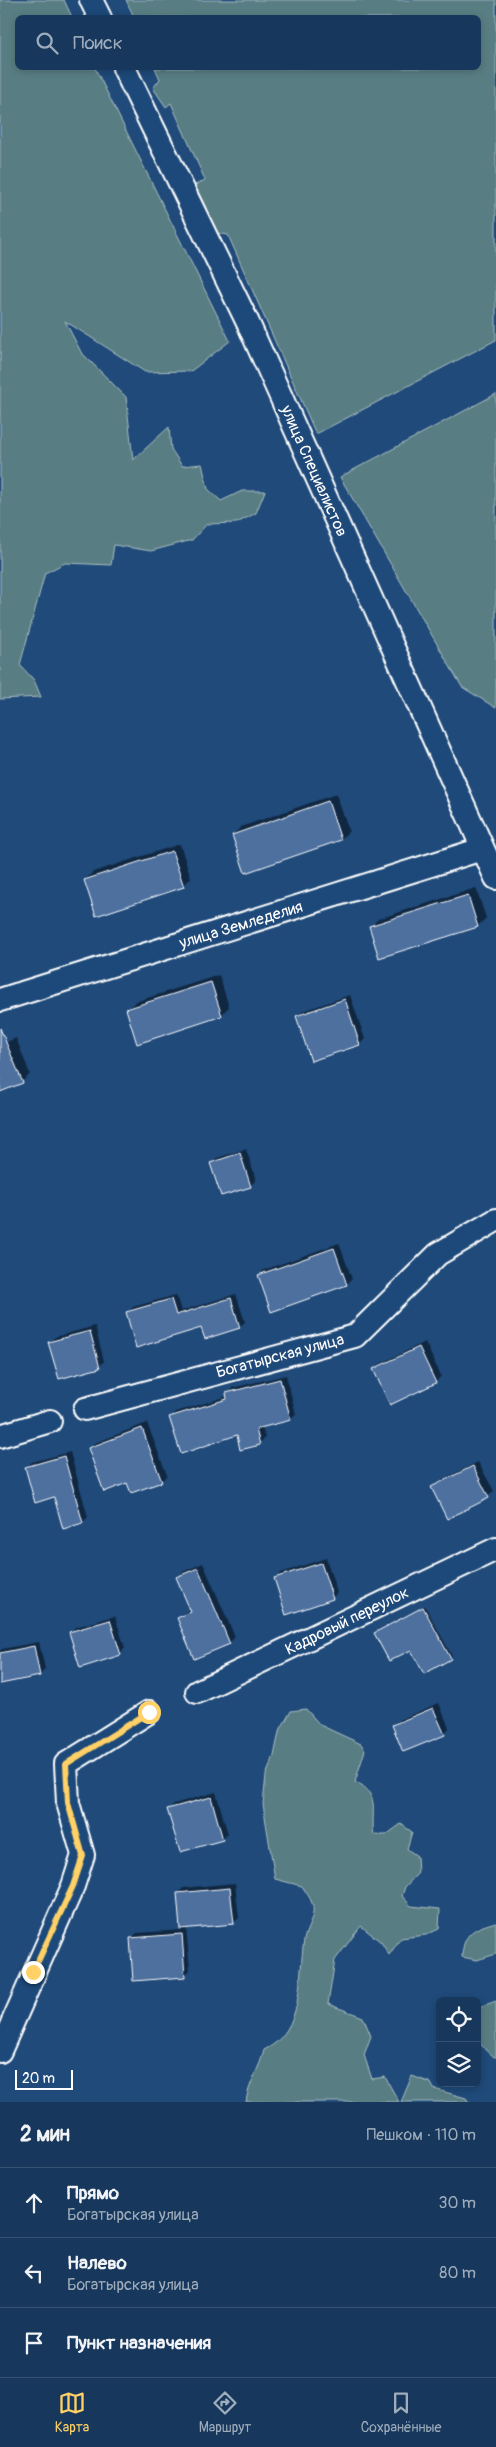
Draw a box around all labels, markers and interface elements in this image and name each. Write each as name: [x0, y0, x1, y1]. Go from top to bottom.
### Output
search box: [15, 15, 481, 70]
icon: search: [33, 29, 61, 57]
text: Поиск: [73, 31, 123, 55]
street label: улица Специалистов: [276, 401, 352, 540]
street label: улица Земледелия: [176, 897, 305, 954]
street label: Богатырская улица: [214, 1329, 346, 1383]
street label: Кадровый переулок: [282, 1582, 412, 1660]
route start: [138, 1701, 161, 1724]
route end: [22, 1961, 45, 1984]
map controls: [436, 1997, 481, 2087]
button: locate: [436, 1997, 481, 2042]
button: layers: [436, 2042, 481, 2087]
scale bar: [15, 2067, 72, 2090]
text: 20 m: [22, 2070, 55, 2087]
text: 2 мин: [20, 2121, 70, 2148]
text: Пешком · 110 m: [367, 2125, 476, 2145]
text: Прямо: [67, 2181, 119, 2205]
icon: ahead: [20, 2189, 48, 2217]
text: 30 m: [438, 2193, 476, 2213]
text: Богатырская улица: [67, 2205, 199, 2225]
text: Налево: [67, 2251, 127, 2275]
icon: left: [20, 2259, 48, 2287]
text: 80 m: [439, 2263, 476, 2283]
text: Богатырская улица: [67, 2275, 199, 2295]
icon: arrive: [20, 2329, 48, 2357]
text: Пункт назначения: [67, 2331, 211, 2355]
tab: Карта: [55, 2389, 89, 2436]
tab: Маршрут: [199, 2389, 251, 2436]
tab: Сохранённые: [361, 2389, 441, 2436]

